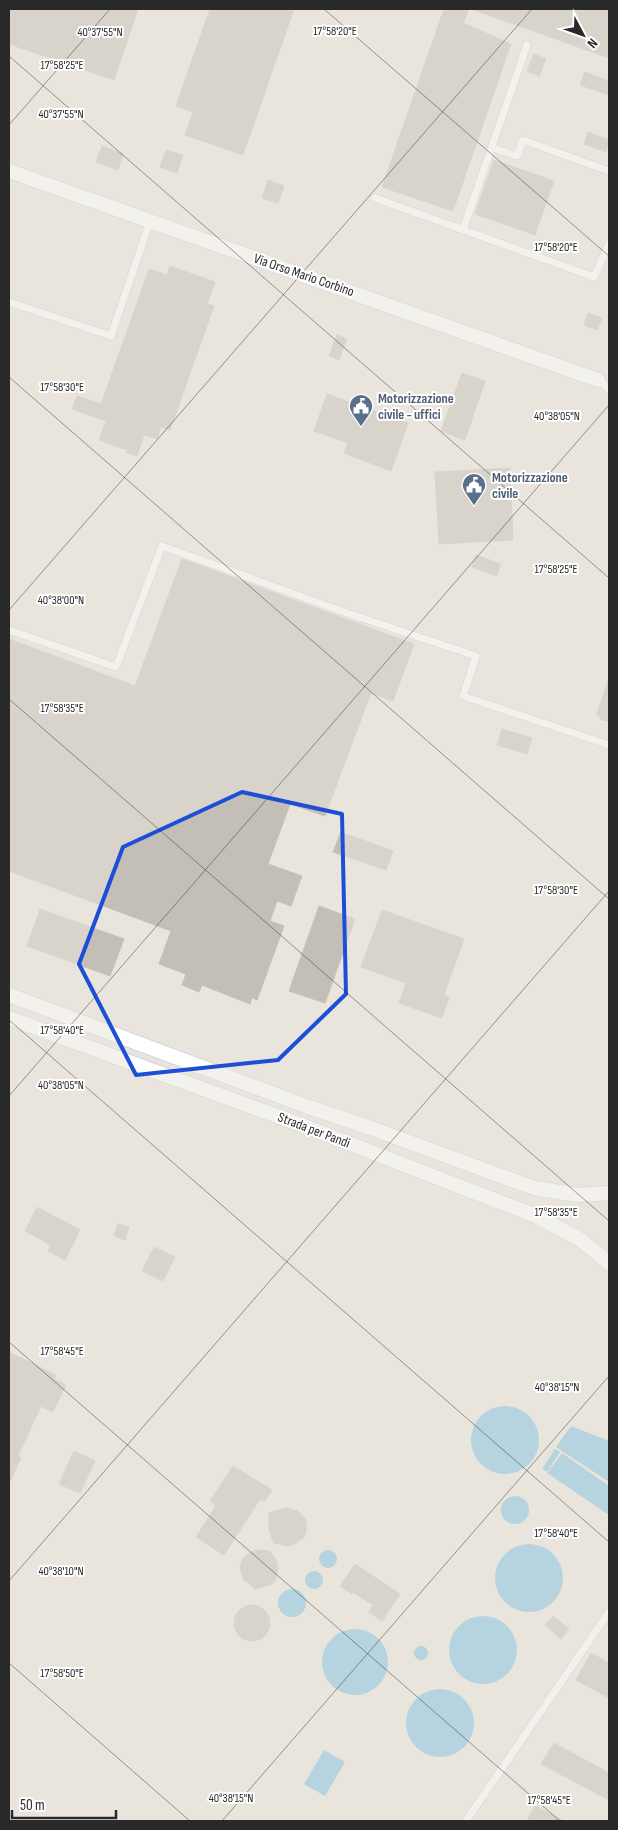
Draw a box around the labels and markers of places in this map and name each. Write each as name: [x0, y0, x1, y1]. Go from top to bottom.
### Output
place label: Motorizzazione civile - uffici: [378, 390, 454, 423]
public building icon: Motorizzazione civile - uffici: [348, 393, 374, 427]
place label: Motorizzazione civile: [492, 469, 568, 502]
public building icon: Motorizzazione civile: [461, 472, 487, 506]

